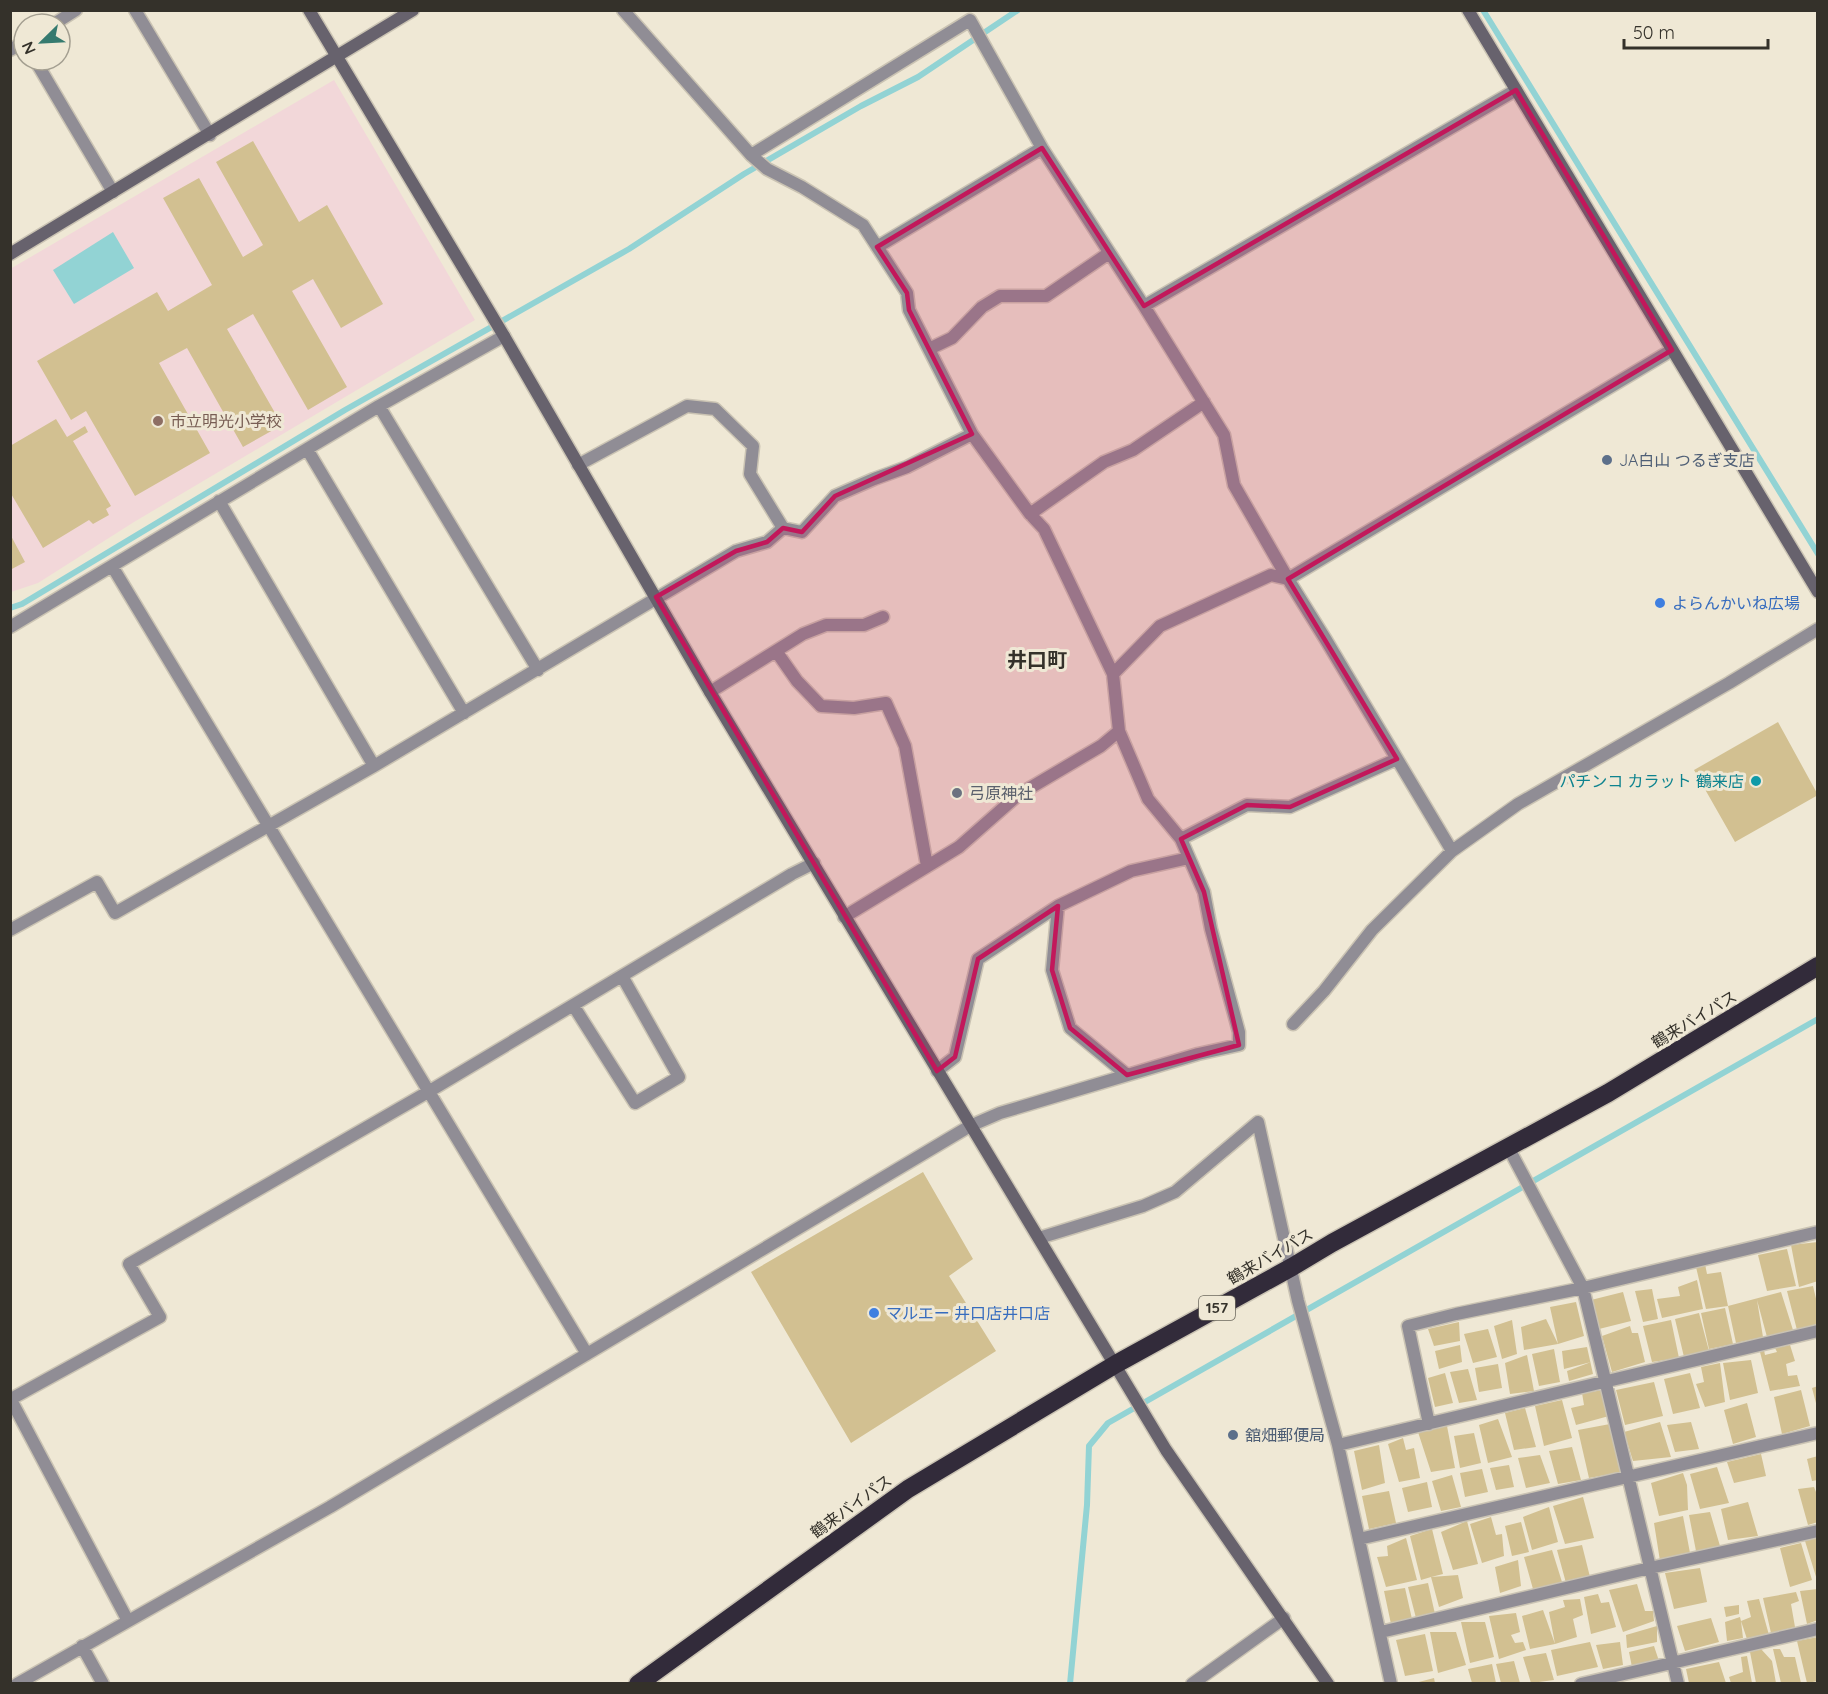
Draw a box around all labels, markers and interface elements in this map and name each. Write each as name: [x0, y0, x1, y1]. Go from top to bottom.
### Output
north arrow: [12, 12, 72, 72]
scale bar: [1624, 12, 1768, 50]
text: 50 m: [1633, 21, 1675, 44]
text: N: [17, 39, 40, 58]
place label: 市立明光小学校: [170, 411, 282, 431]
marker: 市立明光小学校: [151, 414, 165, 428]
place label: JA白山 つるぎ支店: [1619, 450, 1755, 470]
marker: JA白山 つるぎ支店: [1600, 453, 1614, 467]
place label: よらんかいね広場: [1672, 593, 1800, 613]
marker: よらんかいね広場: [1653, 596, 1667, 610]
district label: 井口町: [1007, 647, 1067, 672]
place label: パチンコ カラット 鶴来店: [1559, 771, 1744, 791]
marker: パチンコ カラット 鶴来店: [1749, 774, 1763, 788]
place label: 弓原神社: [969, 783, 1033, 803]
marker: 弓原神社: [950, 786, 964, 800]
street label: 鶴来バイパス: [1648, 986, 1740, 1052]
street label: 鶴来バイパス: [1224, 1223, 1316, 1289]
road number: 157: [1199, 1296, 1235, 1320]
place label: マルエー 井口店井口店: [886, 1303, 1050, 1323]
marker: マルエー 井口店井口店: [867, 1306, 881, 1320]
place label: 舘畑郵便局: [1245, 1425, 1325, 1445]
marker: 舘畑郵便局: [1226, 1428, 1240, 1442]
street label: 鶴来バイパス: [806, 1470, 896, 1542]

